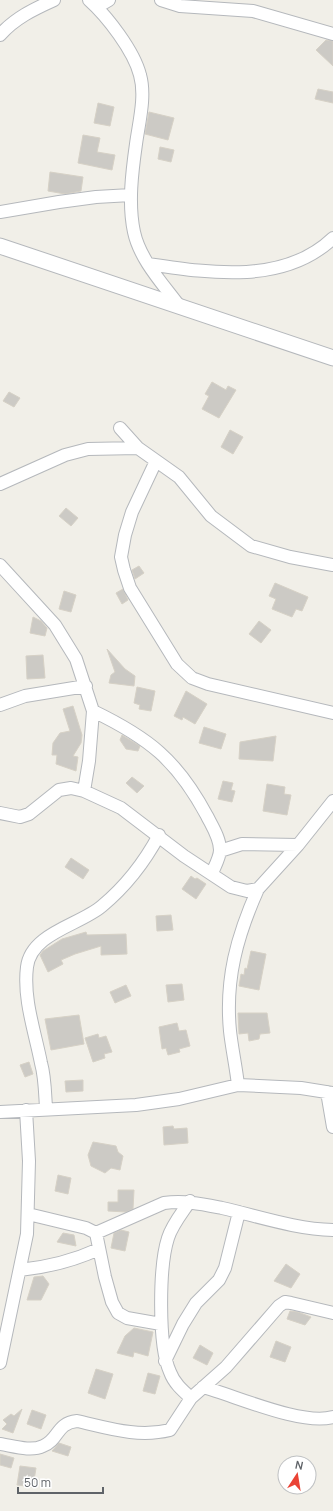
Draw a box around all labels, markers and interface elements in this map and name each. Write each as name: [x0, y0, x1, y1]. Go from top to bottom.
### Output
north arrow: [277, 1455, 317, 1495]
text: N: [294, 1457, 305, 1473]
scale bar: [18, 1469, 103, 1495]
text: 50 m: [24, 1474, 51, 1491]

